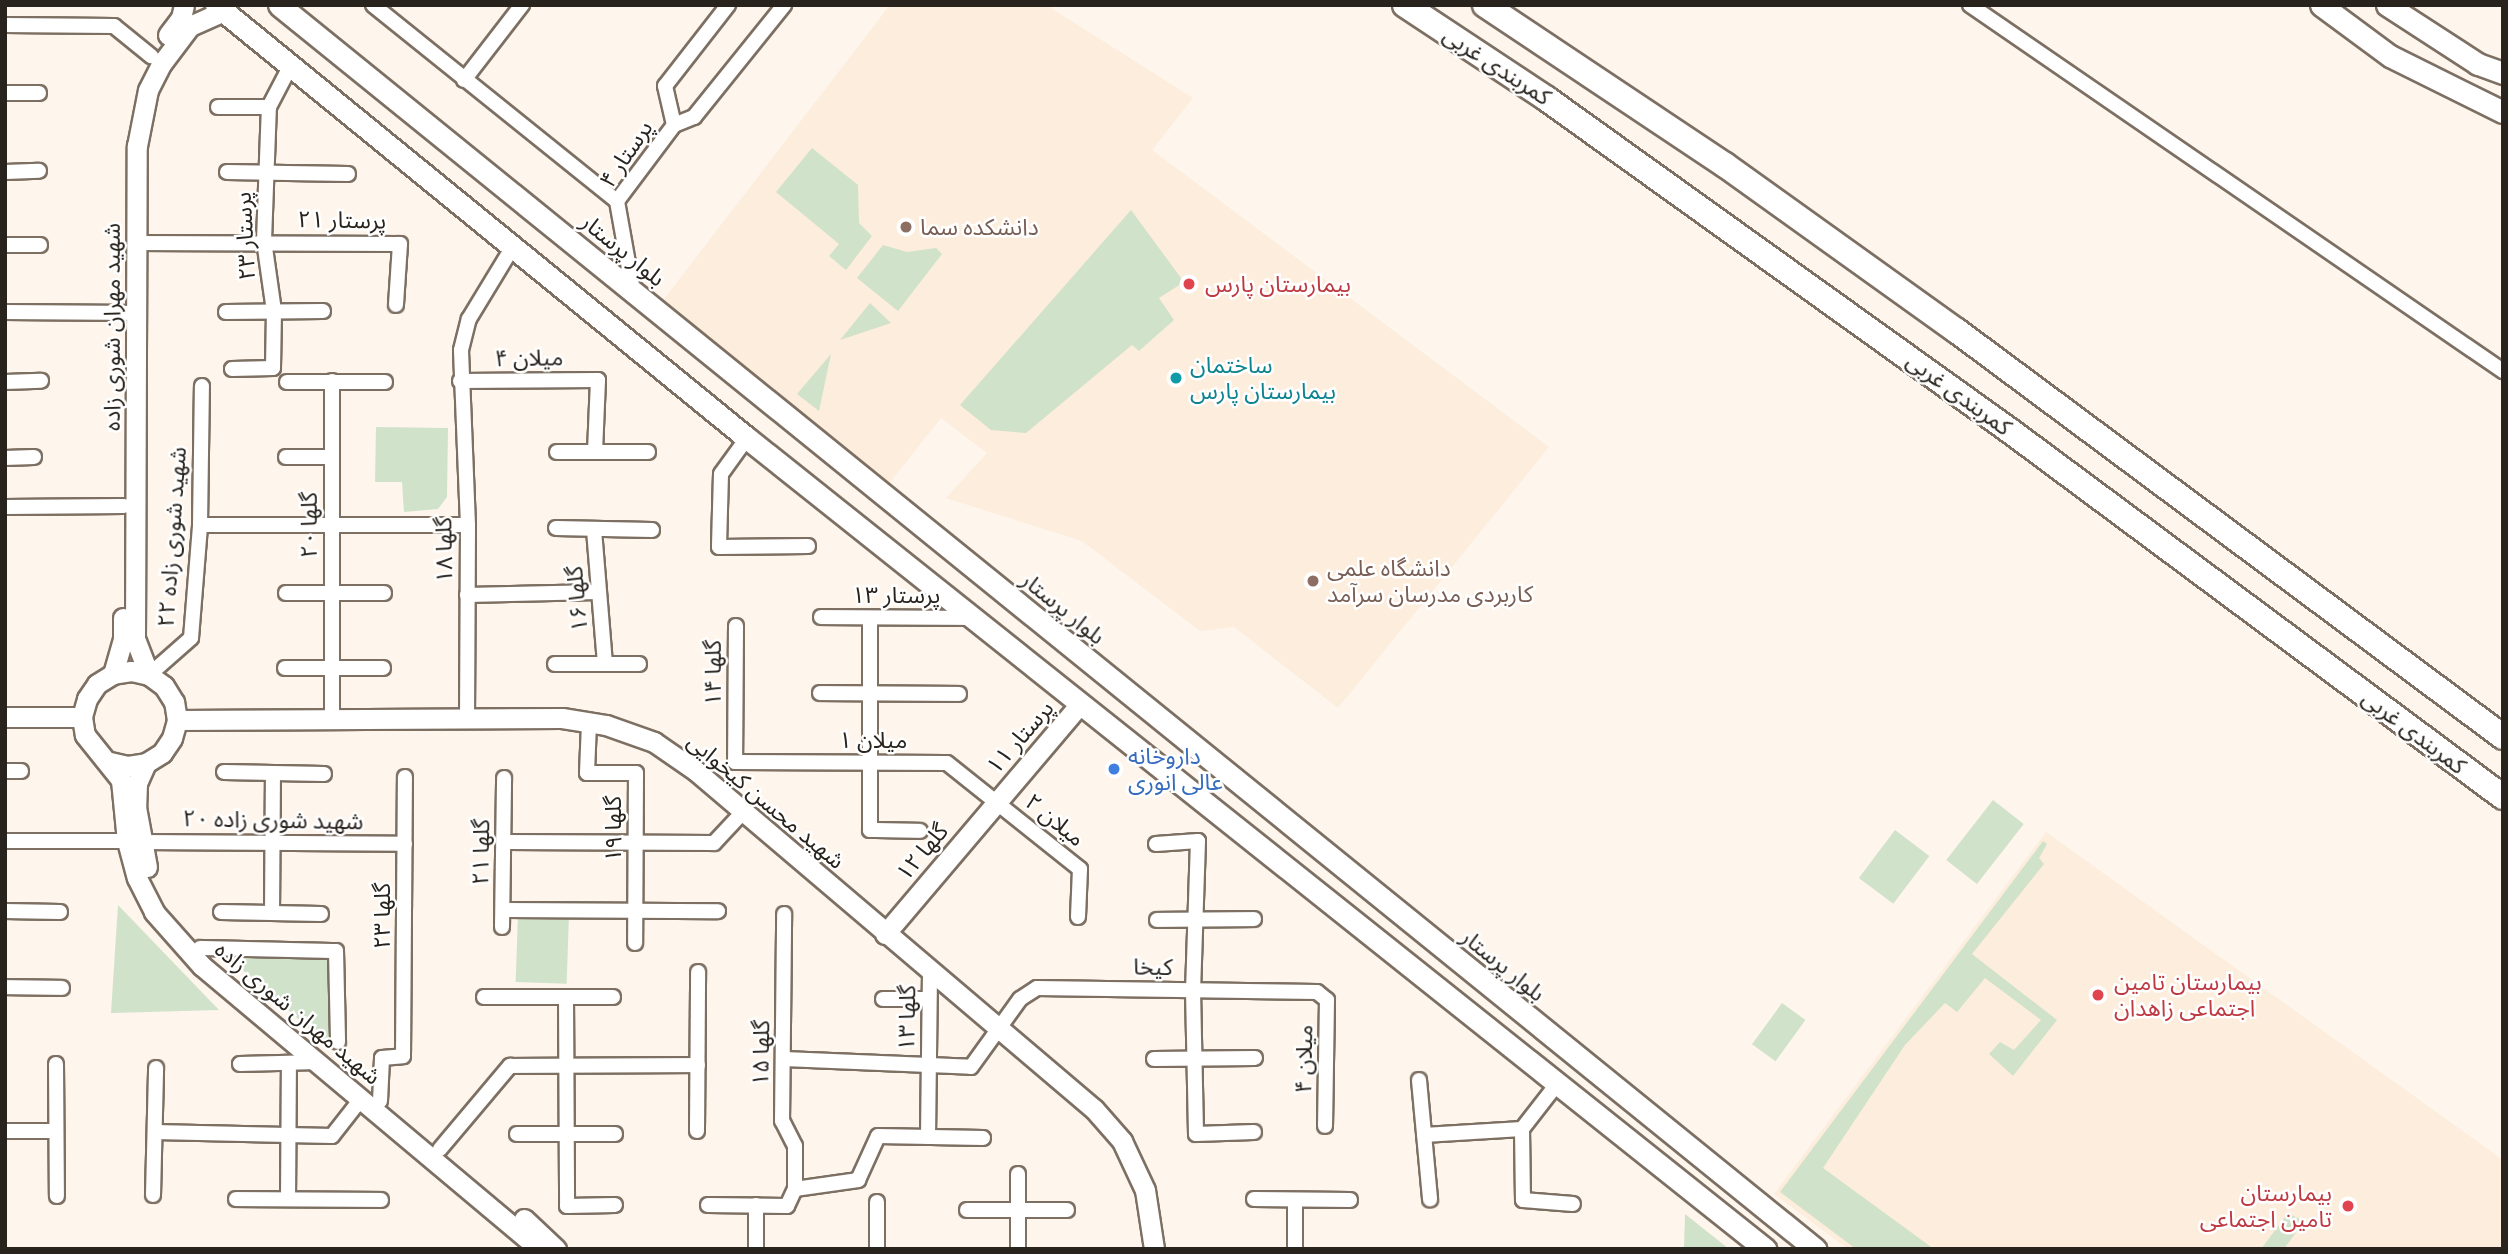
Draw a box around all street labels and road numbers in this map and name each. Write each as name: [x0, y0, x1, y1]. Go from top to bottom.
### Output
street label: کمربندی غربی: [1438, 21, 1556, 111]
street label: پرستار ۴: [593, 115, 659, 193]
street label: پرستار ۲۳: [229, 191, 261, 281]
street label: پرستار ۲۱: [298, 205, 386, 235]
street label: بلوار پرستار: [575, 208, 671, 292]
street label: شهید مهران شوری زاده: [98, 223, 126, 431]
street label: میلان ۴: [495, 344, 563, 372]
street label: کمربندی غربی: [1901, 347, 2017, 441]
street label: شهید شوری زاده ۲۲: [152, 446, 192, 628]
street label: گلها ۲۰: [295, 492, 323, 558]
street label: گلها ۱۸: [430, 517, 458, 583]
street label: گلها ۱۶: [560, 565, 594, 633]
street label: بلوار پرستار: [1015, 566, 1111, 650]
street label: پرستار ۱۳: [852, 581, 940, 609]
street label: گلها ۱۴: [699, 640, 727, 706]
street label: کمربندی غربی: [2356, 684, 2472, 780]
street label: پرستار ۱۱: [981, 695, 1059, 779]
street label: میلان ۱: [839, 726, 907, 754]
street label: شهید محسن کیخوایی: [682, 727, 850, 875]
street label: میلان ۲: [1020, 788, 1090, 852]
street label: گلها ۱۹: [599, 796, 627, 862]
street label: شهید شوری زاده ۲۰: [182, 805, 364, 835]
street label: گلها ۱۲: [890, 818, 954, 886]
street label: گلها ۲۱: [467, 819, 495, 885]
street label: گلها ۲۳: [368, 883, 396, 949]
street label: بلوار پرستار: [1455, 923, 1551, 1007]
street label: شهید مهران شوری زاده: [209, 936, 387, 1090]
street label: کیخا: [1133, 953, 1173, 981]
street label: گلها ۱۳: [893, 985, 921, 1051]
street label: گلها ۱۵: [747, 1020, 775, 1086]
street label: میلان ۴: [1290, 1025, 1318, 1093]

